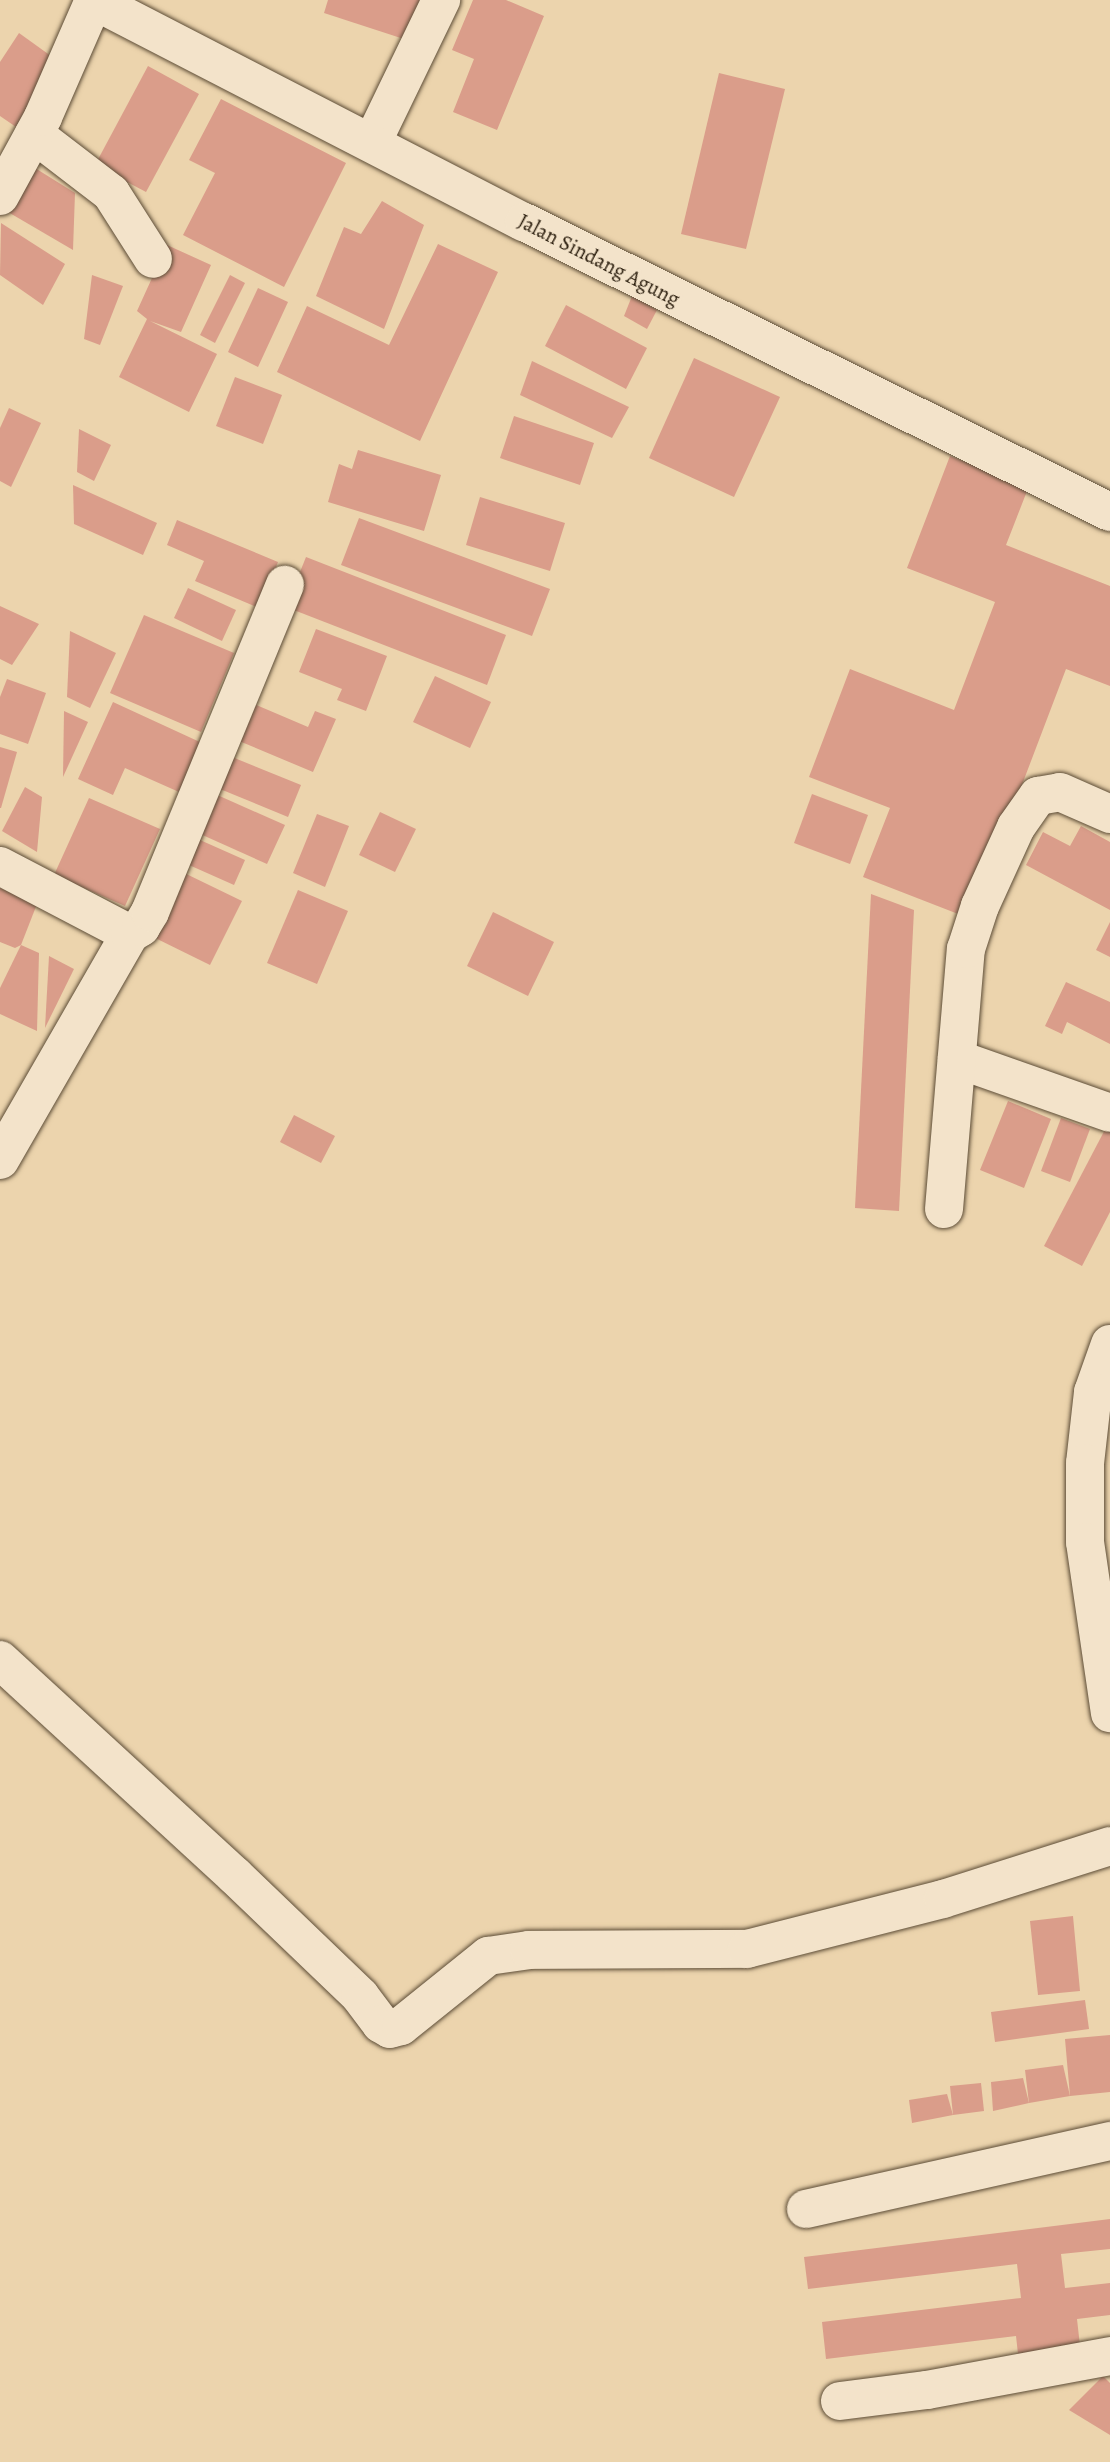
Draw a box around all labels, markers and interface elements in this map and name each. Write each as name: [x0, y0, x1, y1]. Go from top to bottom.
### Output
street label: Jalan Sindang Agung: [514, 208, 684, 312]

